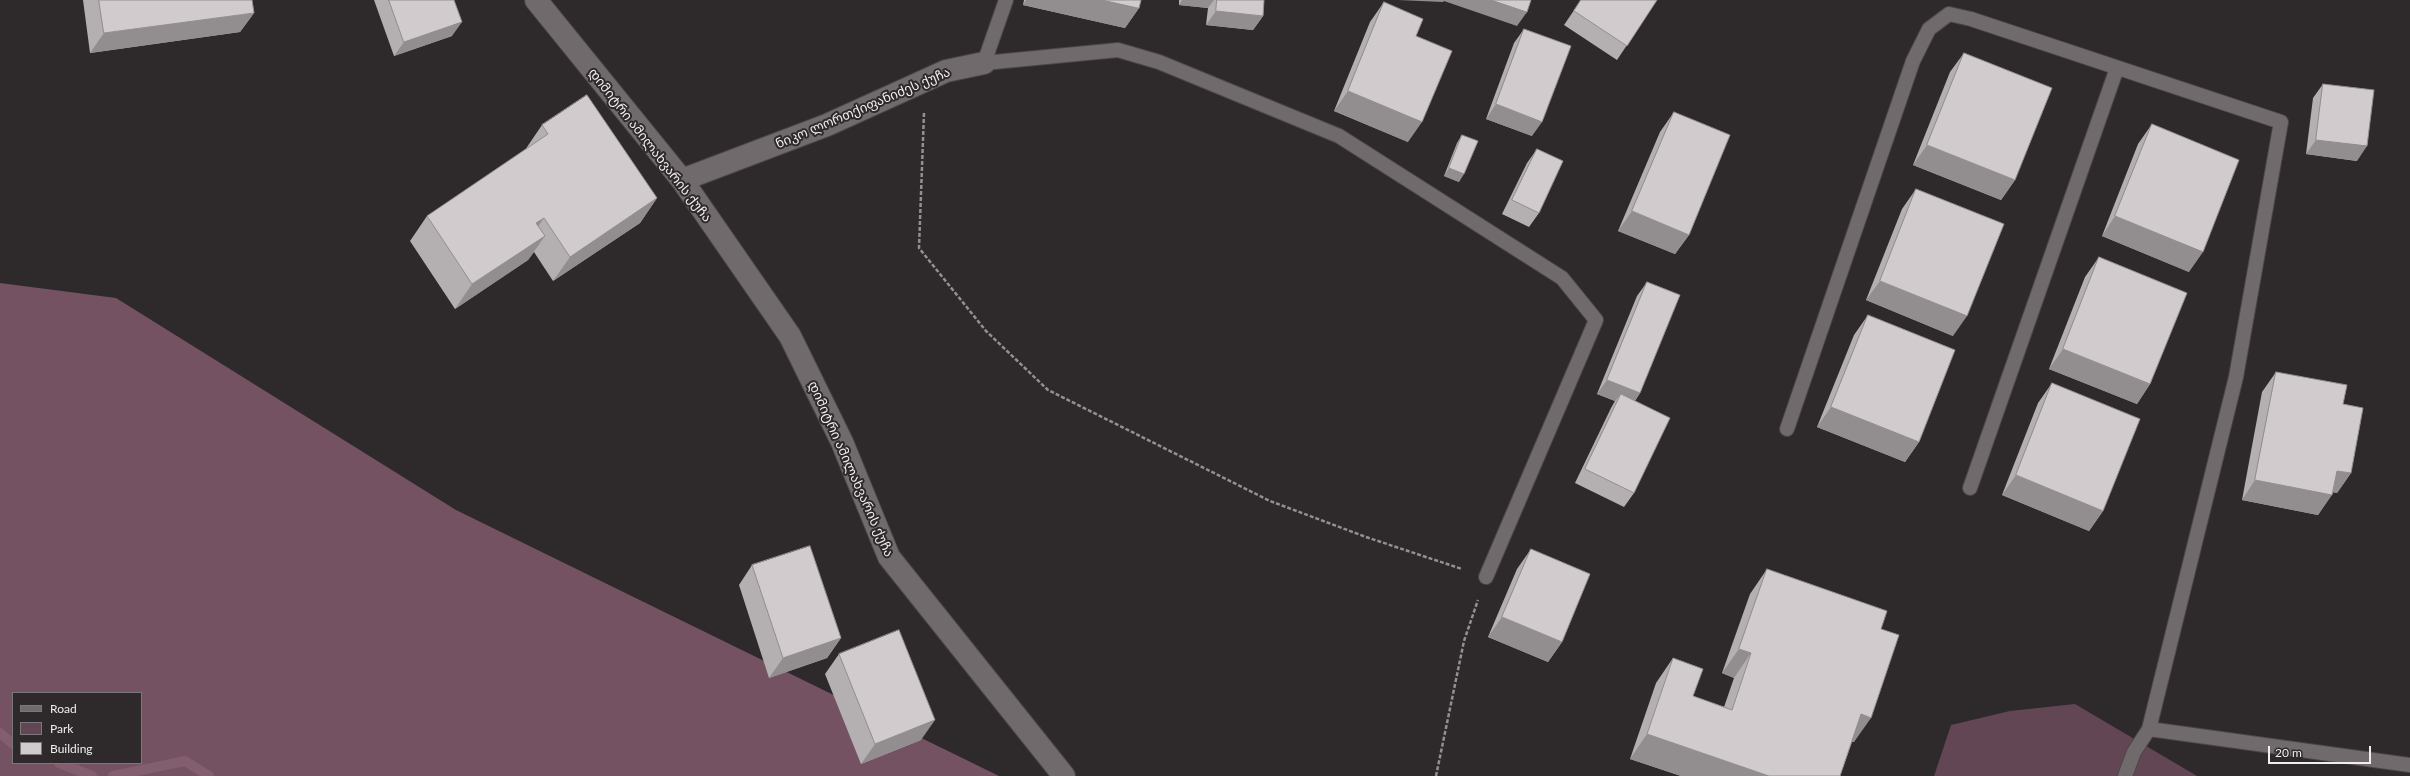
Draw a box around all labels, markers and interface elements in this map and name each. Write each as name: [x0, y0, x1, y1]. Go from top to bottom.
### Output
street label: ნიკო ლორთქიფანიძეს ქუჩა: [773, 64, 953, 152]
street label: დიმიტრი ამილახვარის ქუჩა: [585, 65, 715, 225]
street label: დიმიტრი ამილახვარის ქუჩა: [805, 379, 897, 559]
legend: [12, 692, 142, 764]
text: Road: [50, 701, 77, 716]
text: Park: [50, 721, 73, 736]
scale bar: [2270, 738, 2373, 764]
text: Building: [50, 741, 93, 756]
text: 20 m: [2275, 745, 2302, 760]

